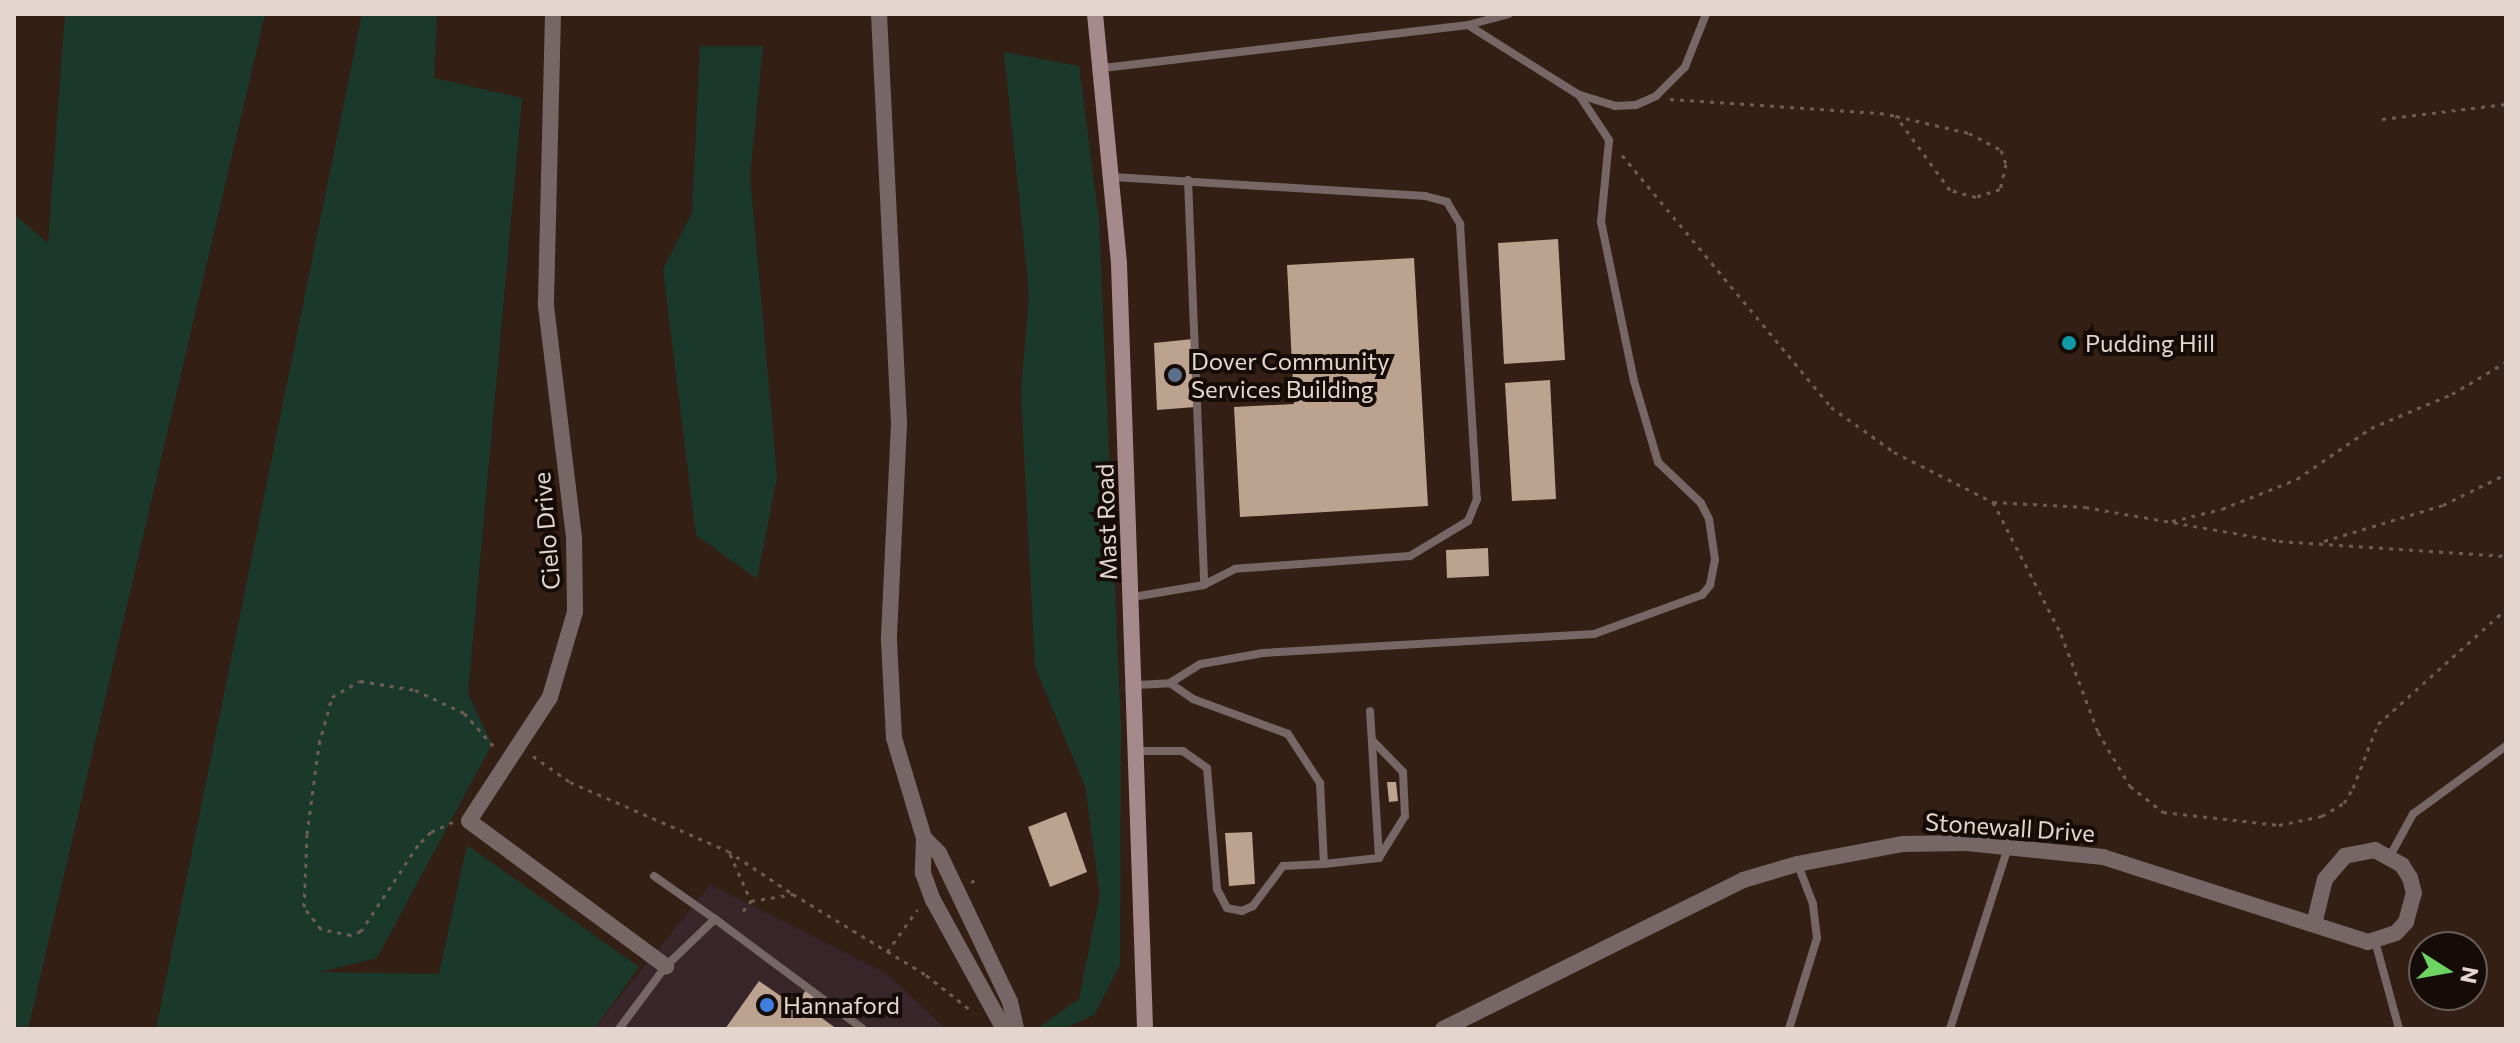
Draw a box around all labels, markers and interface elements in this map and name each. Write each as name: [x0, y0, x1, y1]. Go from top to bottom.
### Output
place label: Pudding Hill: [2085, 329, 2215, 357]
marker: Pudding Hill: [2060, 334, 2078, 352]
place label: Dover Community Services Building: [1191, 347, 1390, 403]
marker: Dover Community Services Building: [1166, 366, 1184, 384]
street label: Mast Road: [1090, 463, 1122, 581]
street label: Cielo Drive: [527, 471, 565, 591]
street label: Stonewall Drive: [1924, 807, 2096, 847]
north arrow: [2408, 931, 2488, 1011]
text: N: [2455, 965, 2485, 986]
place label: Hannaford: [783, 991, 900, 1019]
marker: Hannaford: [758, 996, 776, 1014]

